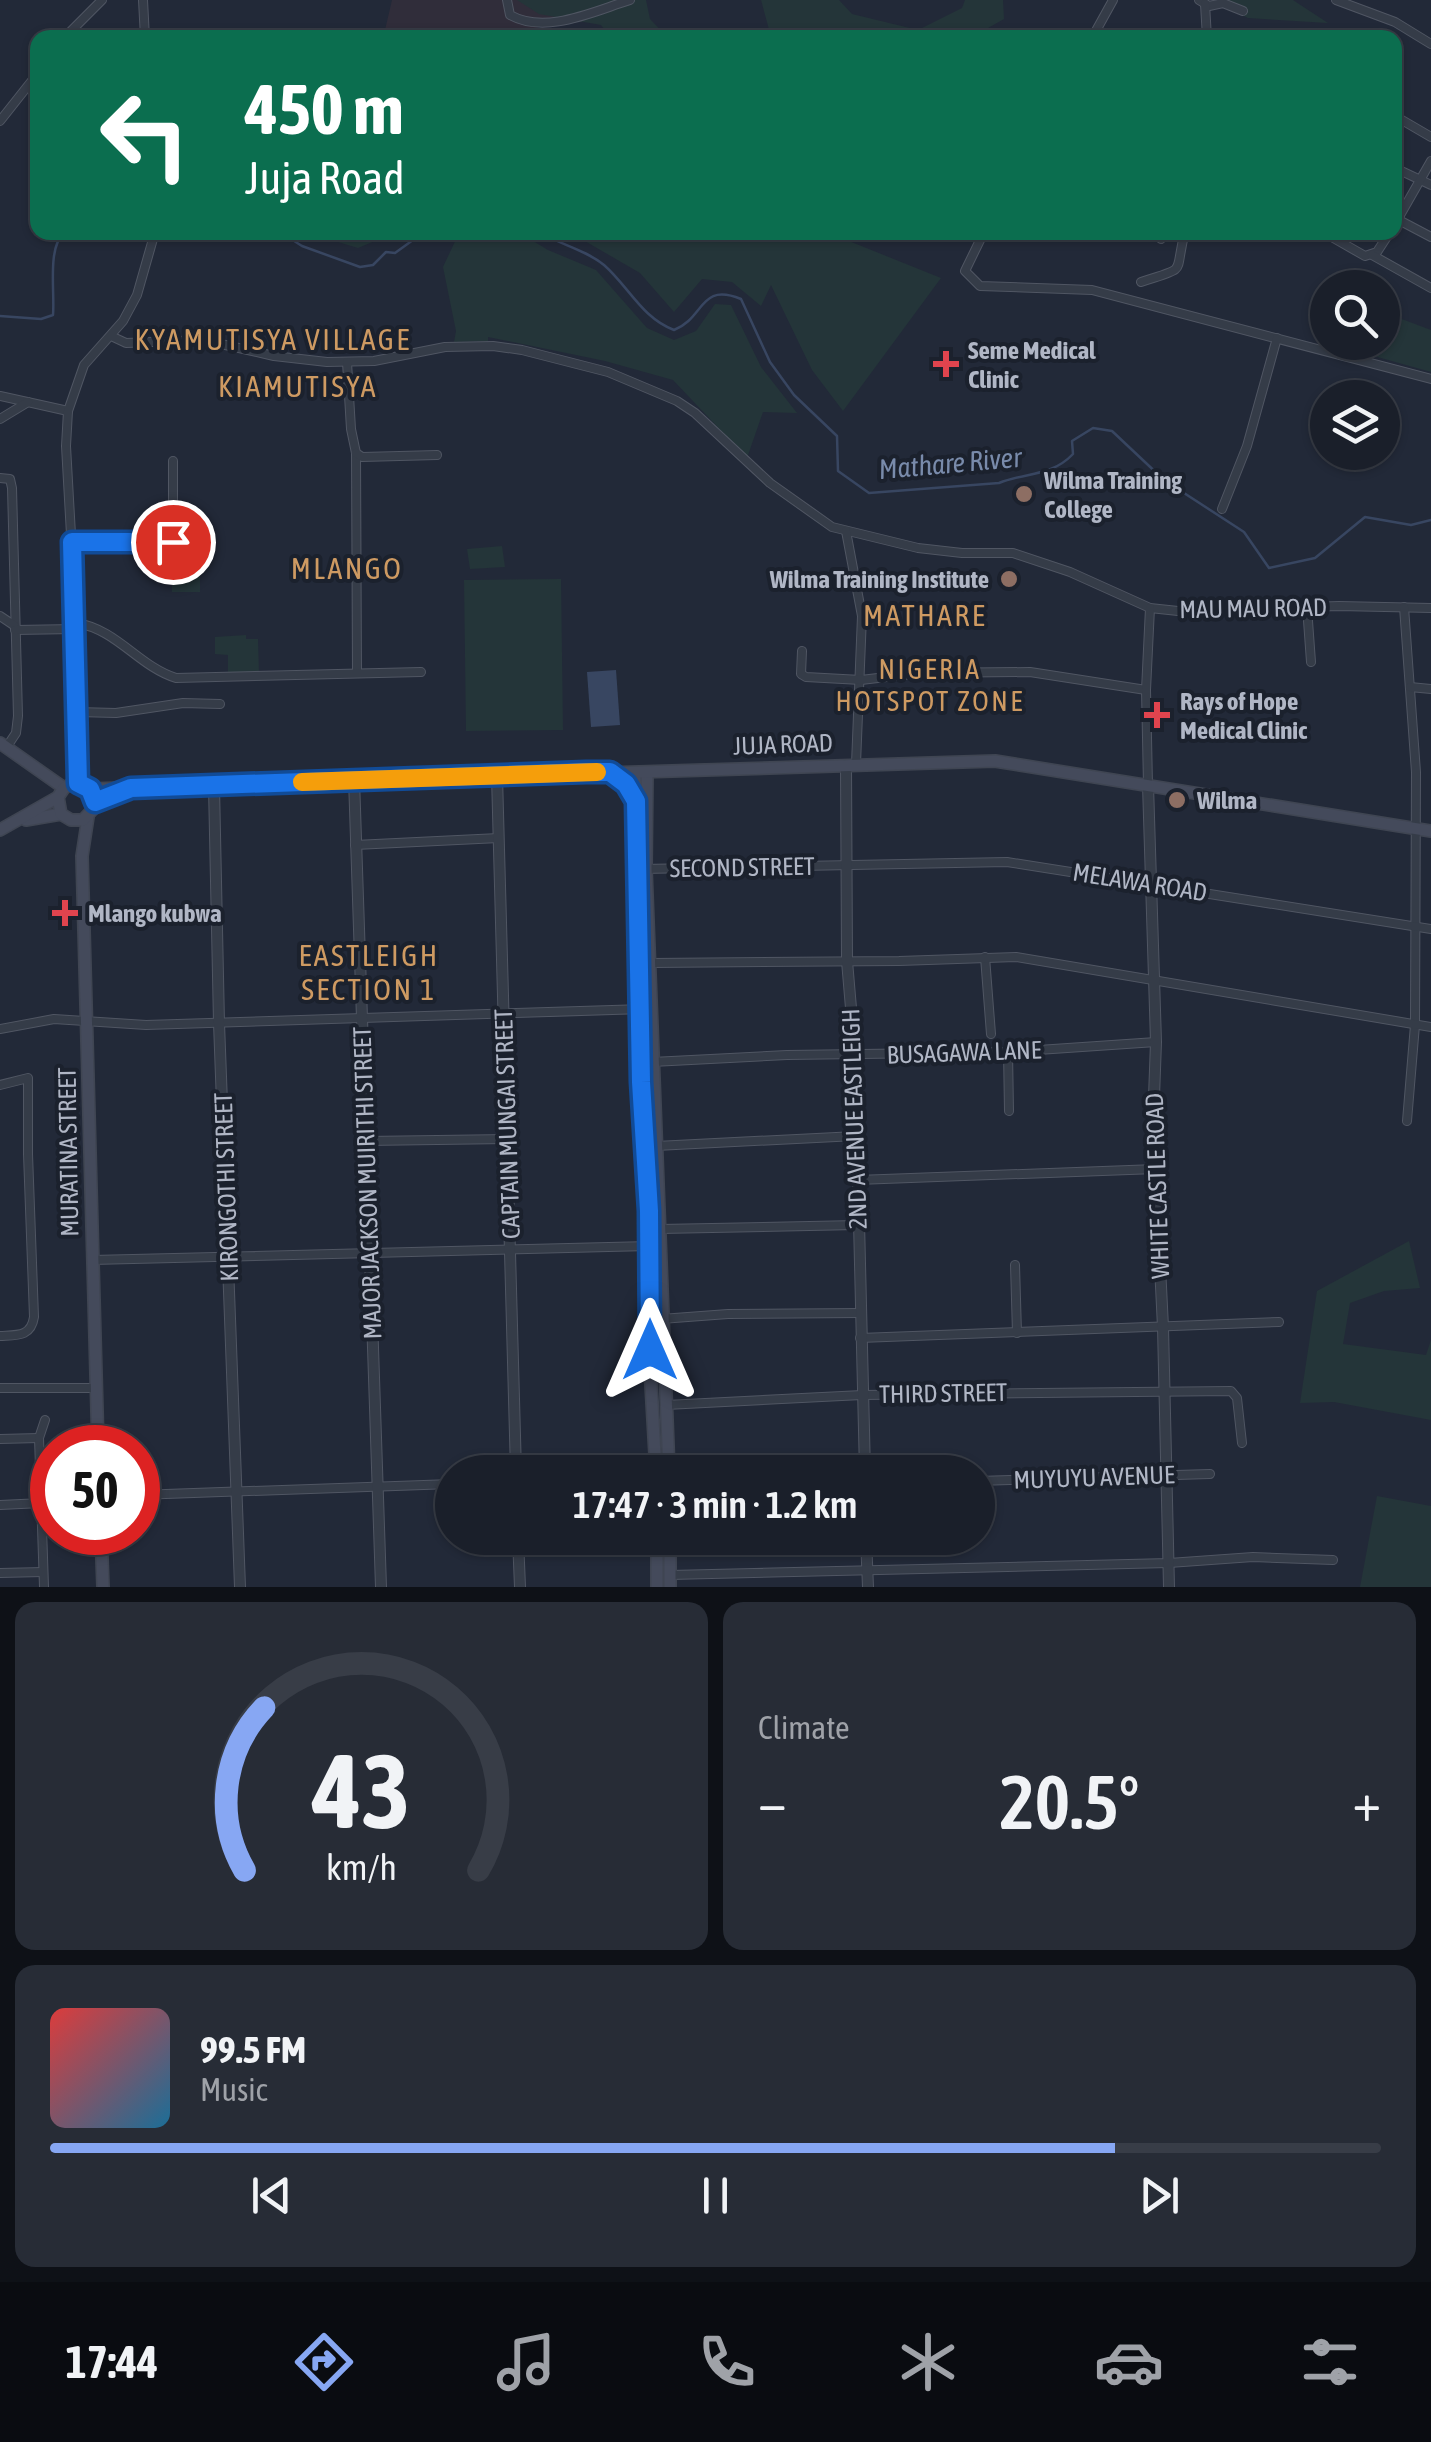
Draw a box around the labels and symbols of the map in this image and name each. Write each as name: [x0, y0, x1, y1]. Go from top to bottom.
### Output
district label: KYAMUTISYA VILLAGE: [134, 322, 412, 356]
place label: Seme Medical Clinic: [968, 336, 1096, 393]
marker: Seme Medical Clinic: [933, 351, 959, 377]
district label: KIAMUTISYA: [218, 369, 378, 403]
water label: Mathare River: [877, 441, 1024, 485]
place label: Wilma Training College: [1043, 466, 1182, 523]
marker: Wilma Training College: [1013, 483, 1035, 505]
pin: [131, 500, 216, 585]
district label: MLANGO: [291, 551, 403, 585]
place label: Wilma Training Institute: [769, 565, 989, 593]
marker: Wilma Training Institute: [998, 568, 1020, 590]
street label: MAU MAU ROAD: [1179, 593, 1327, 623]
district label: MATHARE: [863, 598, 987, 632]
district label: NIGERIA HOTSPOT ZONE: [835, 653, 1025, 717]
place label: Rays of Hope Medical Clinic: [1180, 687, 1308, 744]
marker: Rays of Hope Medical Clinic: [1144, 702, 1170, 728]
street label: JUJA ROAD: [733, 728, 833, 760]
place label: Wilma: [1196, 786, 1257, 814]
marker: Wilma: [1166, 789, 1188, 811]
street label: SECOND STREET: [669, 852, 815, 882]
street label: MELAWA ROAD: [1071, 858, 1209, 906]
place label: Mlango kubwa: [88, 899, 222, 927]
marker: Mlango kubwa: [52, 900, 78, 926]
district label: EASTLEIGH SECTION 1: [298, 938, 440, 1006]
street label: CAPTAIN MUNGAI STREET: [489, 1008, 525, 1240]
street label: 2ND AVENUE EASTLEIGH: [836, 1008, 872, 1230]
street label: MAJOR JACKSON MUIRITHI STREET: [348, 1026, 386, 1340]
street label: BUSAGAWA LANE: [886, 1035, 1042, 1069]
street label: MURATINA STREET: [53, 1067, 83, 1237]
street label: KIRONGOTHI STREET: [209, 1092, 243, 1282]
street label: WHITE CASTLE ROAD: [1140, 1093, 1174, 1279]
position arrow: [598, 1298, 702, 1402]
street label: THIRD STREET: [879, 1378, 1007, 1408]
speed limit sign: 50: [30, 1425, 160, 1555]
street label: MUYUYU AVENUE: [1013, 1460, 1176, 1494]

